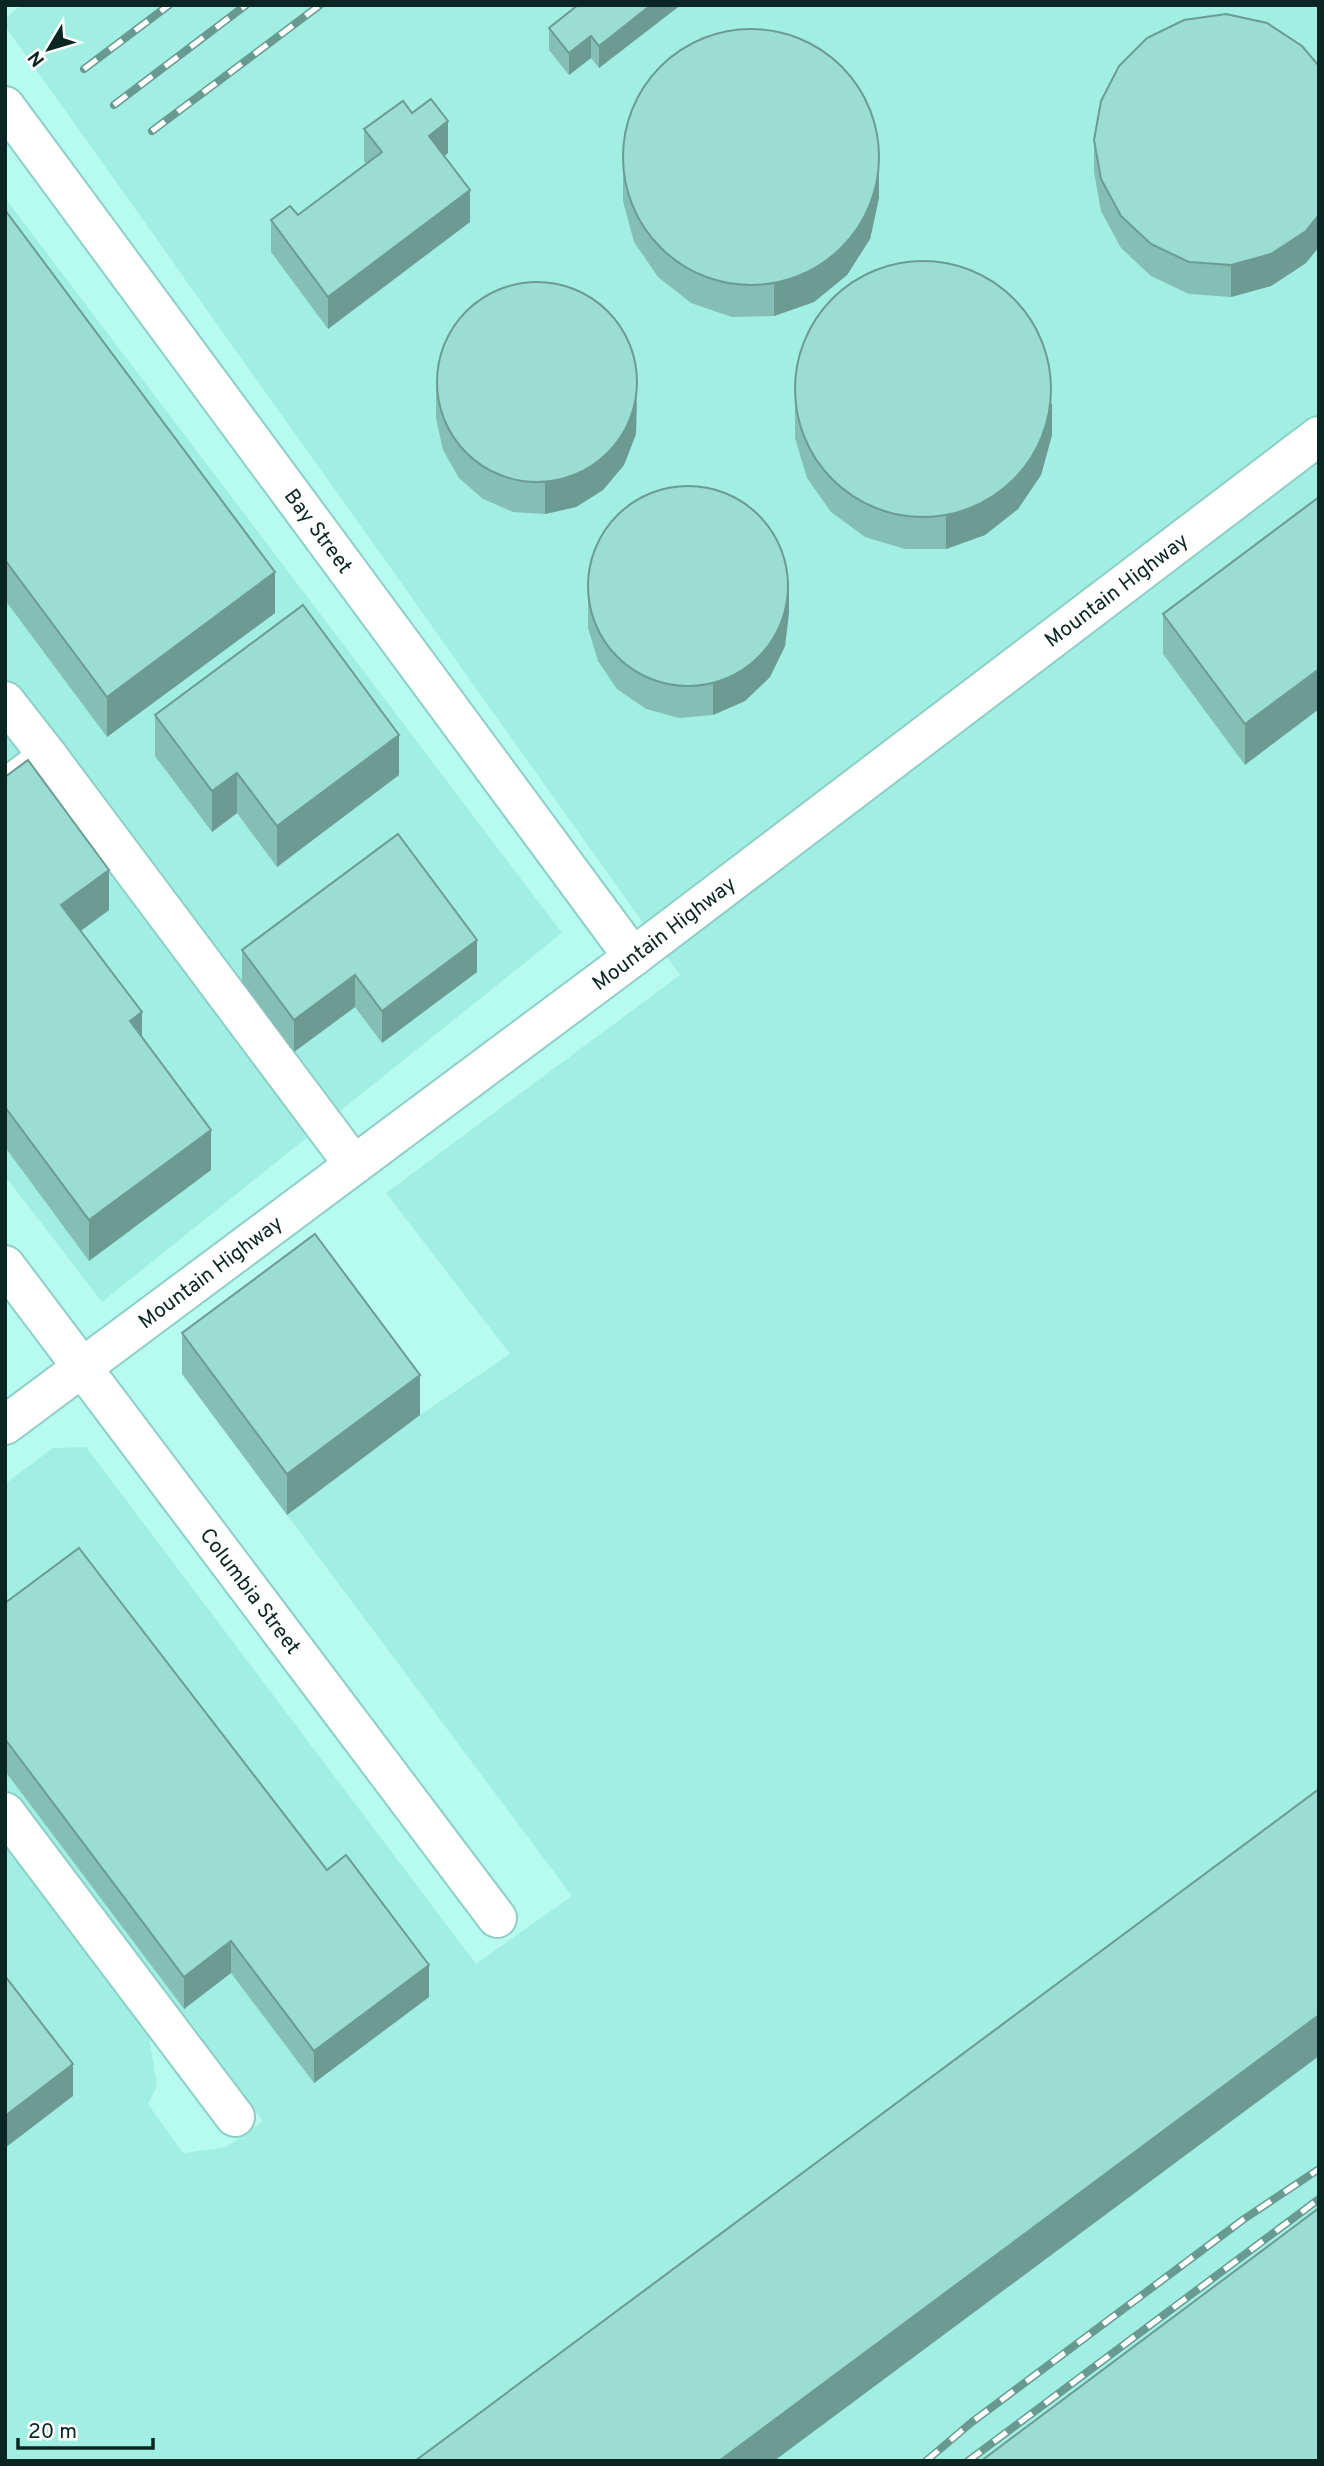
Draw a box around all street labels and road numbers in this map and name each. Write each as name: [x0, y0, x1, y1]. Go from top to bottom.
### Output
street label: Bay Street: [277, 484, 358, 580]
street label: Mountain Highway: [1040, 528, 1194, 654]
street label: Mountain Highway: [587, 872, 742, 998]
street label: Mountain Highway: [134, 1211, 289, 1336]
street label: Columbia Street: [193, 1523, 306, 1660]

